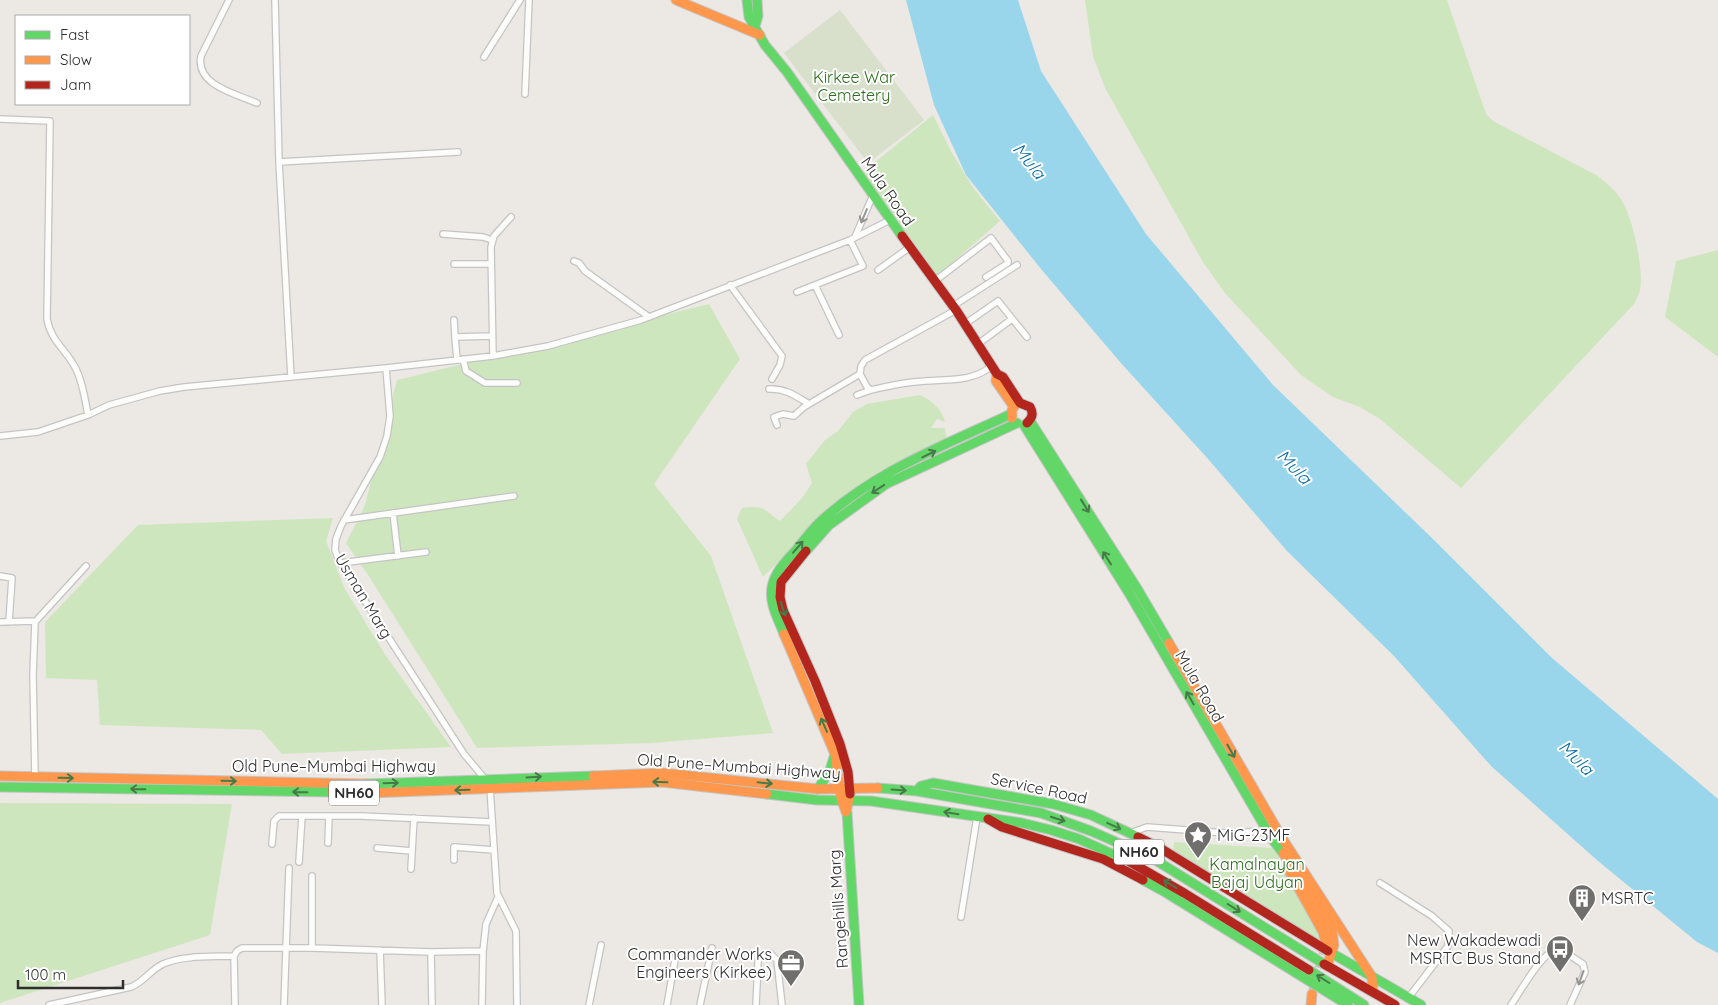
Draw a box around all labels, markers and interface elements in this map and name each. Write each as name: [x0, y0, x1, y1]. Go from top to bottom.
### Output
legend: [15, 15, 190, 105]
text: Fast: [60, 25, 89, 44]
text: Slow: [60, 50, 92, 69]
park label: Kirkee War Cemetery: [813, 67, 895, 105]
text: Jam: [60, 75, 91, 94]
water label: Mula: [1008, 138, 1052, 184]
street label: Mula Road: [857, 153, 919, 229]
one-way arrow: [859, 208, 868, 223]
water label: Mula: [1272, 444, 1317, 490]
one-way arrow: [921, 449, 936, 458]
one-way arrow: [871, 485, 885, 495]
one-way arrow: [1080, 499, 1090, 513]
one-way arrow: [792, 541, 804, 554]
street label: Usman Marg: [331, 550, 397, 642]
one-way arrow: [1102, 552, 1112, 566]
one-way arrow: [779, 601, 788, 616]
street label: Mula Road: [1171, 646, 1229, 726]
one-way arrow: [1185, 692, 1195, 706]
one-way arrow: [818, 718, 828, 733]
water label: Mula: [1554, 735, 1599, 781]
one-way arrow: [1227, 743, 1237, 757]
street label: Old Pune–Mumbai Highway: [637, 749, 841, 783]
street label: Old Pune–Mumbai Highway: [232, 756, 436, 776]
street label: Service Road: [989, 768, 1089, 808]
one-way arrow: [525, 772, 541, 781]
one-way arrow: [58, 773, 74, 783]
one-way arrow: [220, 776, 236, 786]
one-way arrow: [383, 778, 399, 787]
one-way arrow: [652, 778, 668, 787]
one-way arrow: [757, 778, 773, 788]
road number: NH60: [329, 780, 379, 806]
one-way arrow: [130, 784, 146, 794]
one-way arrow: [455, 785, 471, 794]
one-way arrow: [890, 785, 906, 795]
one-way arrow: [292, 787, 308, 797]
one-way arrow: [943, 808, 959, 818]
one-way arrow: [1050, 815, 1065, 824]
place icon: MiG-23MF: [1183, 820, 1213, 859]
one-way arrow: [1106, 821, 1121, 831]
place label: MiG-23MF: [1217, 825, 1291, 845]
road number: NH60: [1114, 840, 1164, 864]
street label: Rangehills Marg: [824, 849, 852, 969]
park label: Kamalnayan Bajaj Udyan: [1209, 854, 1305, 892]
one-way arrow: [1163, 879, 1177, 889]
building icon: MSRTC: [1567, 883, 1597, 922]
place label: MSRTC: [1601, 888, 1654, 908]
one-way arrow: [1226, 903, 1240, 913]
place label: New Wakadewadi MSRTC Bus Stand: [1407, 930, 1541, 968]
bus stop icon: New Wakadewadi MSRTC Bus Stand: [1545, 934, 1575, 973]
place label: Commander Works Engineers (Kirkee): [627, 944, 772, 982]
office icon: Commander Works Engineers (Kirkee): [776, 948, 806, 987]
scale bar: [18, 958, 122, 990]
text: 100 m: [25, 965, 66, 984]
one-way arrow: [1576, 970, 1585, 985]
one-way arrow: [1316, 974, 1330, 984]

